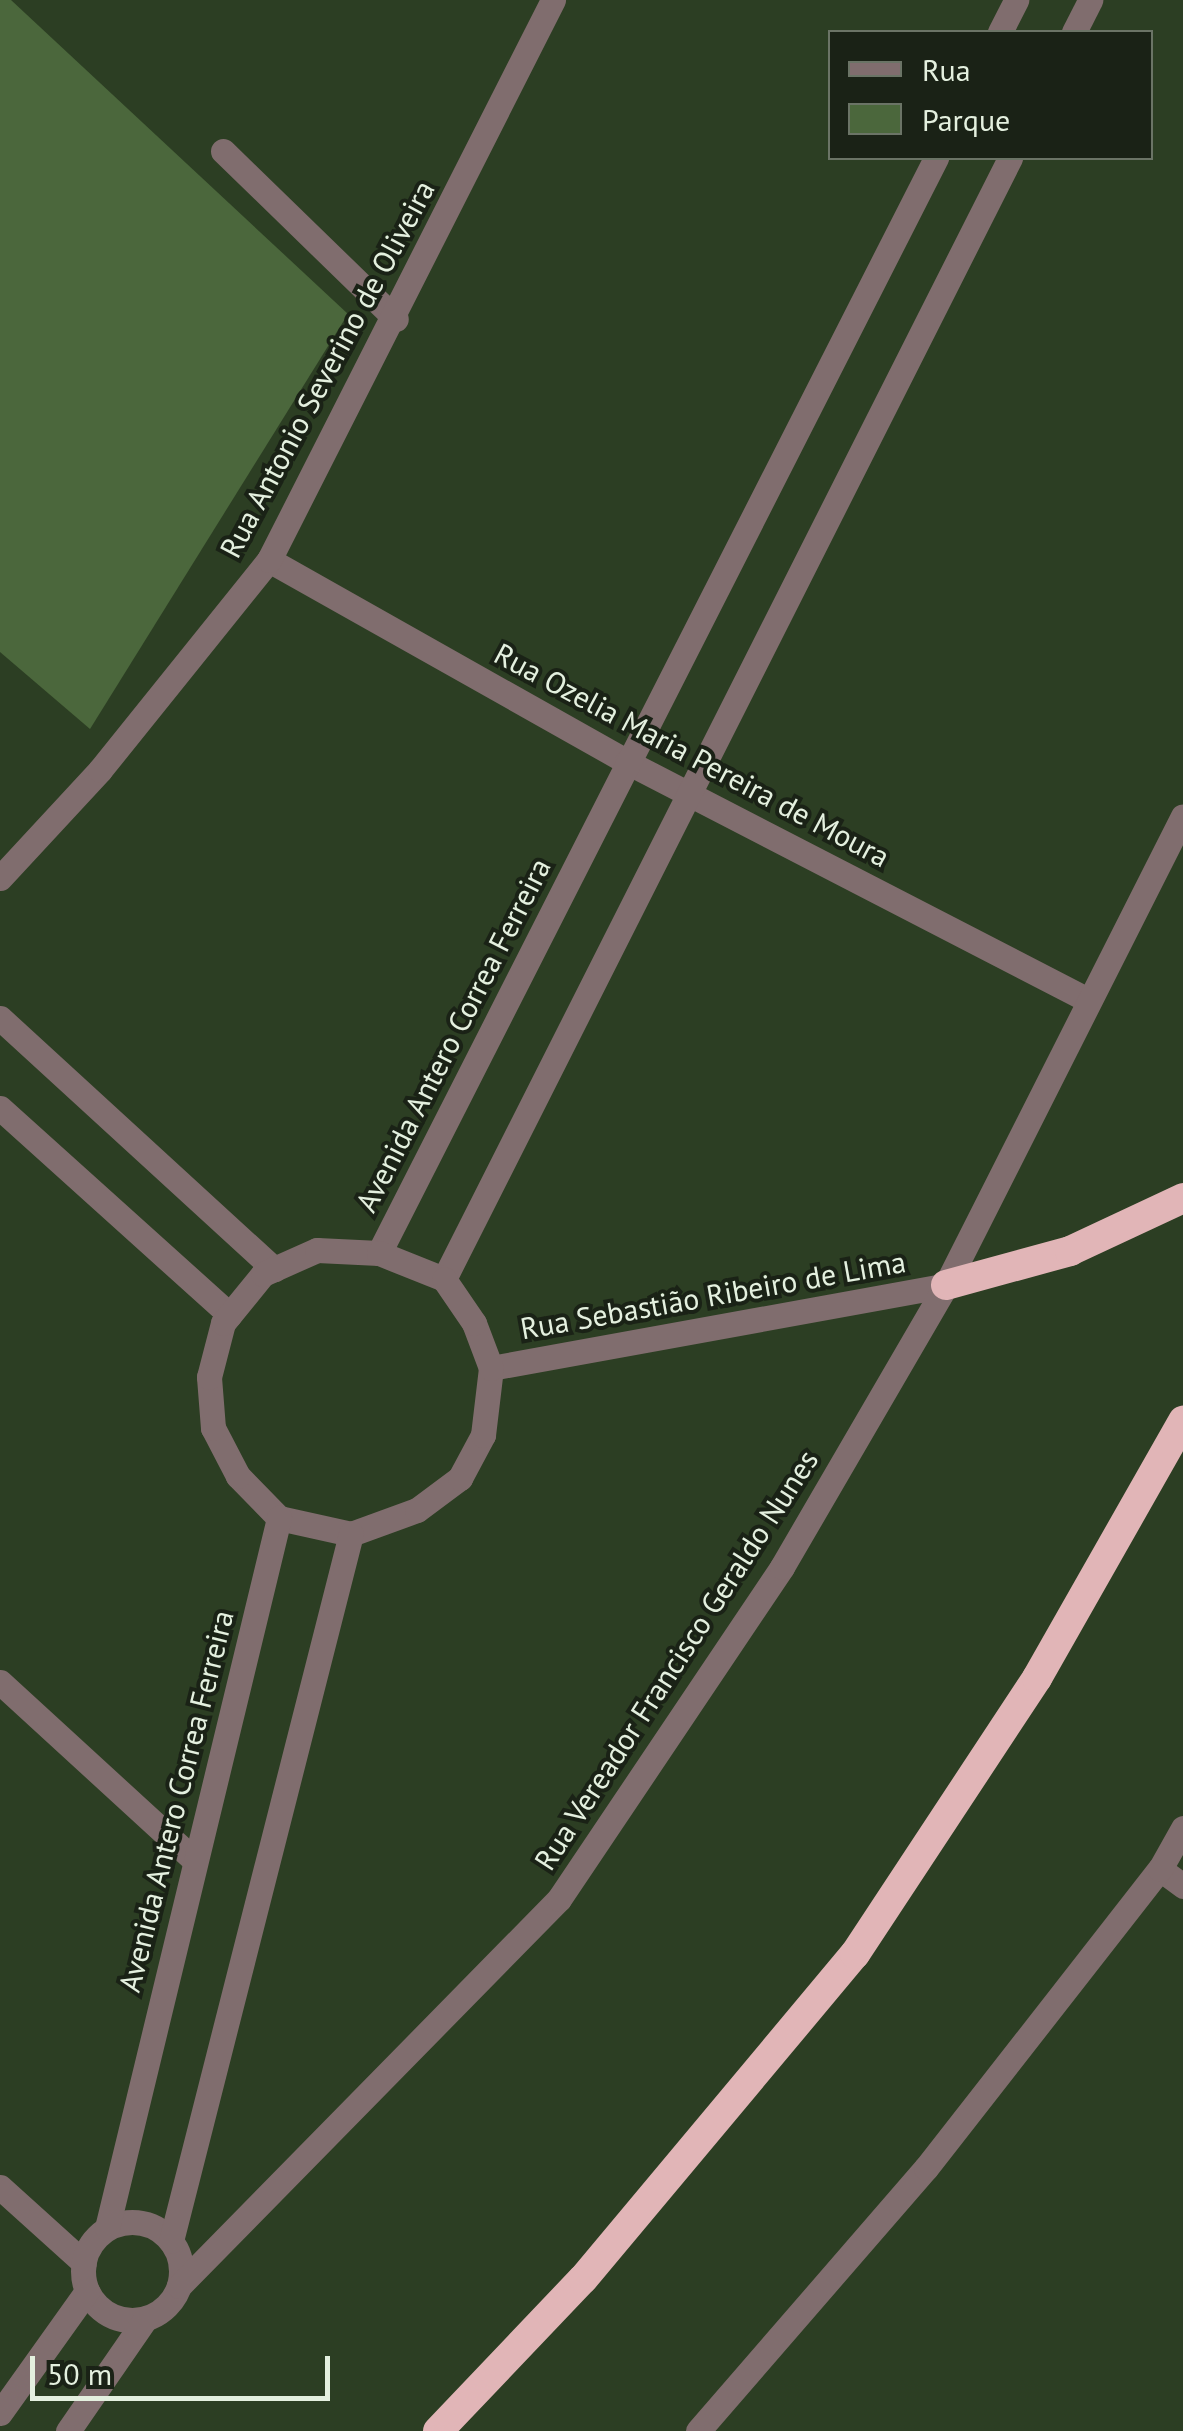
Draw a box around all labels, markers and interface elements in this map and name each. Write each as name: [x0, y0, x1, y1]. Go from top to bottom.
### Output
legend: [828, 30, 1153, 160]
text: Rua: [922, 50, 971, 89]
text: Parque: [922, 100, 1010, 139]
street label: Rua Antonio Severino de Oliveira: [212, 174, 442, 564]
street label: Rua Ozelia Maria Pereira de Moura: [488, 635, 896, 875]
street label: Avenida Antero Correa Ferreira: [348, 852, 558, 1218]
street label: Rua Sebastião Ribeiro de Lima: [518, 1243, 908, 1347]
street label: Rua Vereador Francisco Geraldo Nunes: [526, 1443, 826, 1877]
street label: Avenida Antero Correa Ferreira: [111, 1606, 241, 1996]
scale bar: [35, 2336, 335, 2398]
text: 50 m: [47, 2354, 112, 2393]

